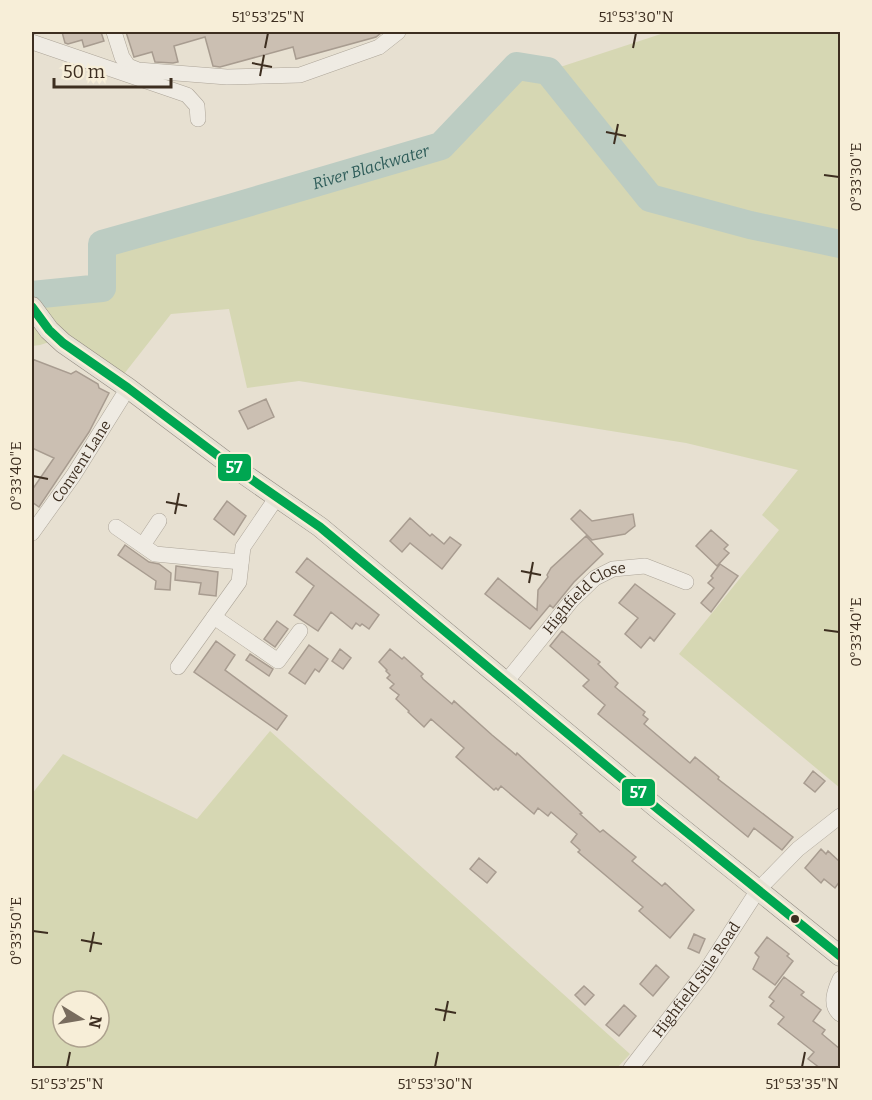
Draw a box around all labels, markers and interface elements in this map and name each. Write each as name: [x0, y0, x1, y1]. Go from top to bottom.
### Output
text: 51°53'25"N: [231, 8, 305, 26]
text: 51°53'30"N: [598, 8, 674, 26]
scale bar: [54, 51, 171, 89]
text: 50 m: [63, 61, 105, 83]
water label: River Blackwater: [310, 141, 433, 193]
text: 0°33'30"E: [847, 142, 865, 212]
street label: Convent Lane: [48, 417, 115, 506]
text: 0°33'40"E: [7, 441, 25, 511]
line badge: 57: [217, 453, 252, 482]
text: 57: [225, 458, 243, 477]
street label: Highfield Close: [539, 559, 627, 638]
text: 0°33'40"E: [847, 597, 865, 667]
line badge: 57: [621, 778, 656, 807]
text: 57: [629, 783, 647, 802]
text: 0°33'50"E: [7, 897, 25, 965]
unlabelled marker: [789, 913, 801, 925]
street label: Highfield Stile Road: [649, 919, 744, 1041]
north arrow: [51, 989, 111, 1049]
text: N: [85, 1014, 106, 1030]
text: 51°53'25"N: [30, 1075, 104, 1093]
text: 51°53'30"N: [397, 1075, 473, 1093]
text: 51°53'35"N: [765, 1075, 839, 1093]

